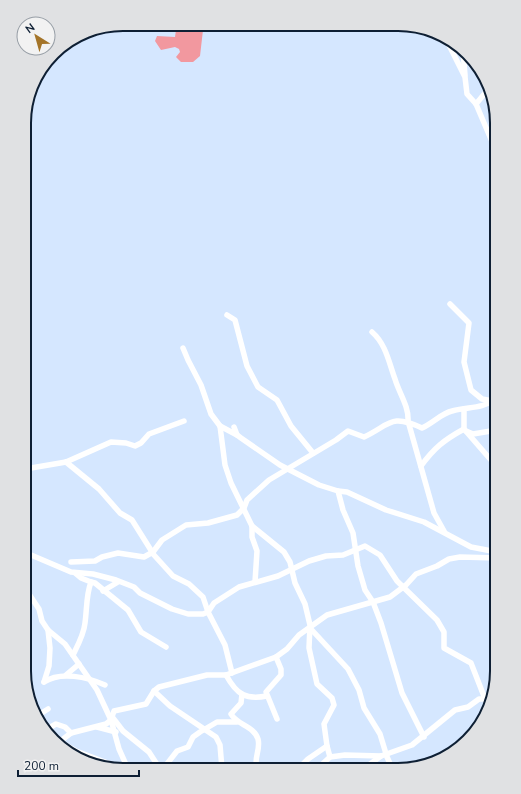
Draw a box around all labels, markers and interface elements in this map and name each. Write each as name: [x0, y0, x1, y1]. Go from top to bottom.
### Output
north arrow: [16, 16, 56, 56]
text: N: [22, 20, 38, 37]
scale bar: [18, 752, 139, 778]
text: 200 m: [24, 758, 59, 774]

